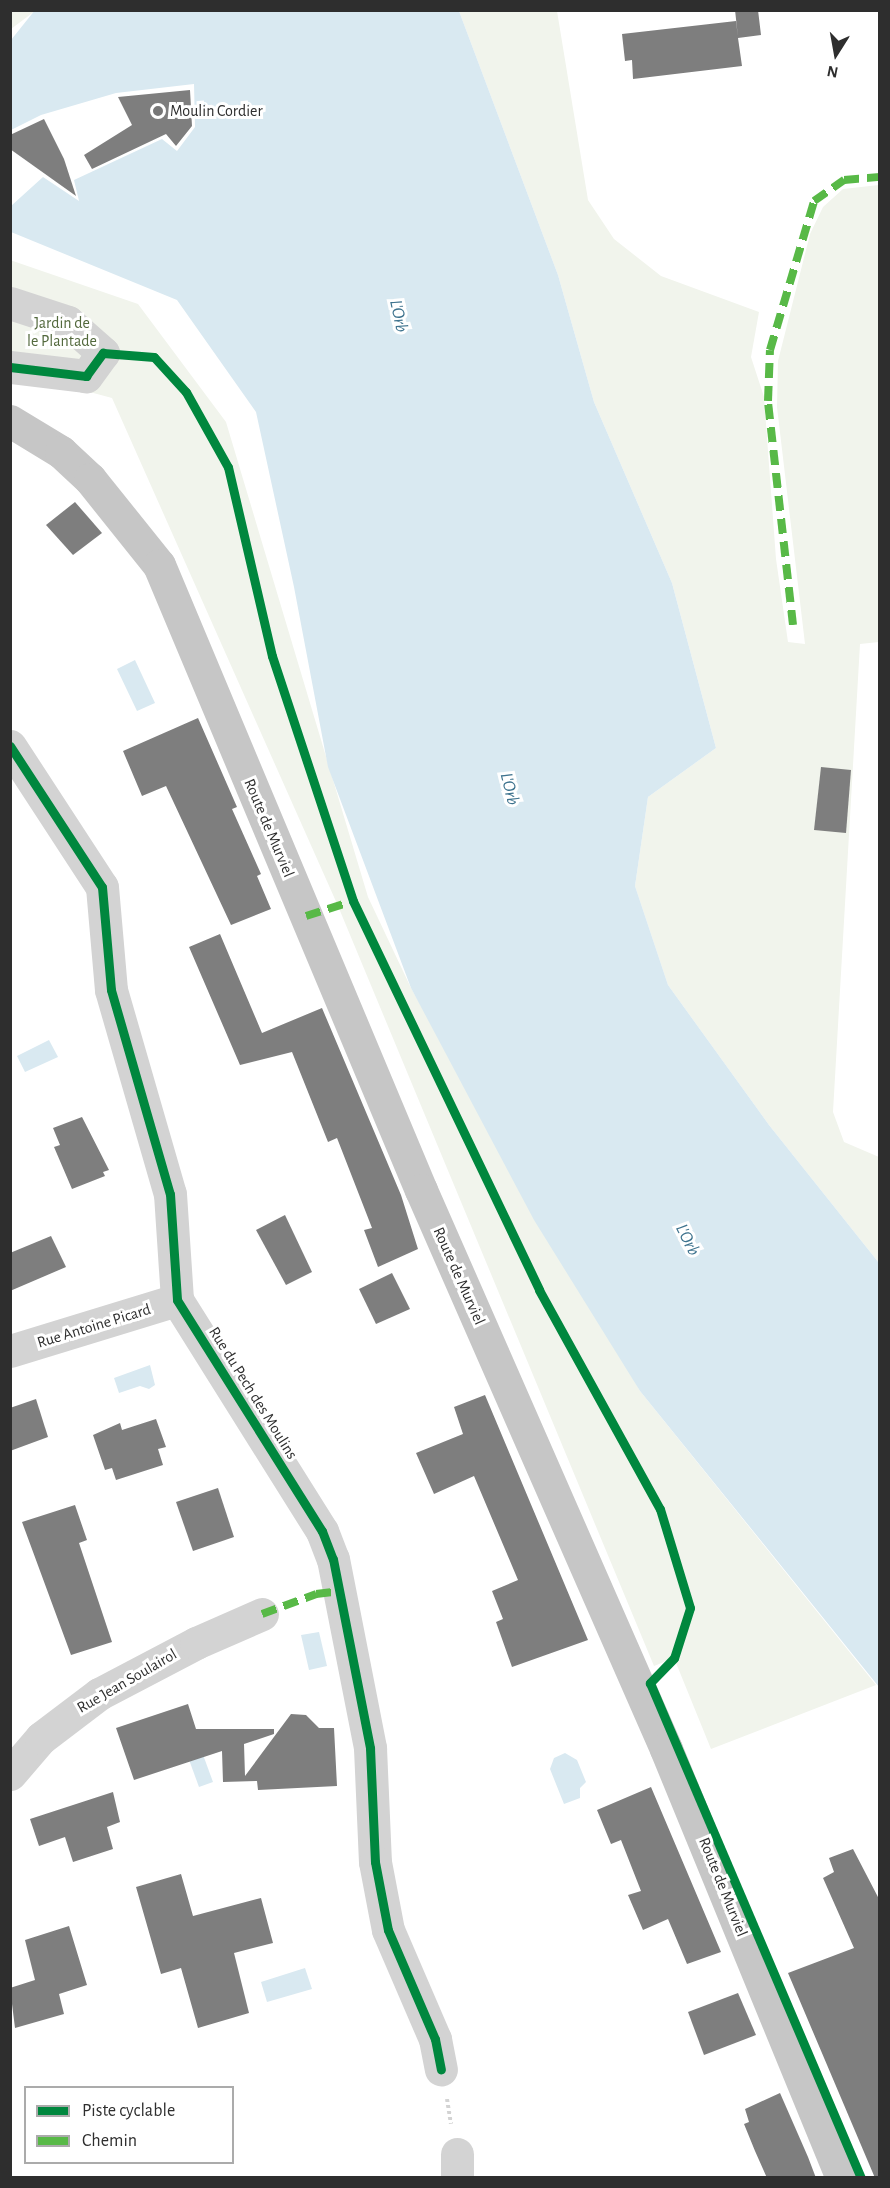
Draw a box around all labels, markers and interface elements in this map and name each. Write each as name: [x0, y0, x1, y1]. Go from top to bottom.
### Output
north arrow: [806, 24, 866, 84]
text: N: [826, 63, 840, 81]
place label: Moulin Cordier: [170, 101, 263, 121]
marker: Moulin Cordier: [151, 104, 165, 118]
water label: L'Orb: [384, 298, 412, 334]
park label: Jardin de le Plantade: [27, 313, 97, 351]
water label: L'Orb: [495, 770, 523, 808]
street label: Route de Murviel: [240, 776, 298, 880]
water label: L'Orb: [670, 1220, 704, 1260]
street label: Route de Murviel: [429, 1224, 489, 1328]
street label: Rue Antoine Picard: [35, 1300, 153, 1352]
street label: Rue du Pech des Moulins: [204, 1323, 302, 1463]
street label: Rue Jean Soulairol: [74, 1645, 180, 1717]
street label: Route de Murviel: [694, 1835, 752, 1939]
legend: [24, 2086, 234, 2164]
text: Piste cyclable: [82, 2102, 175, 2120]
text: Chemin: [82, 2132, 137, 2150]

